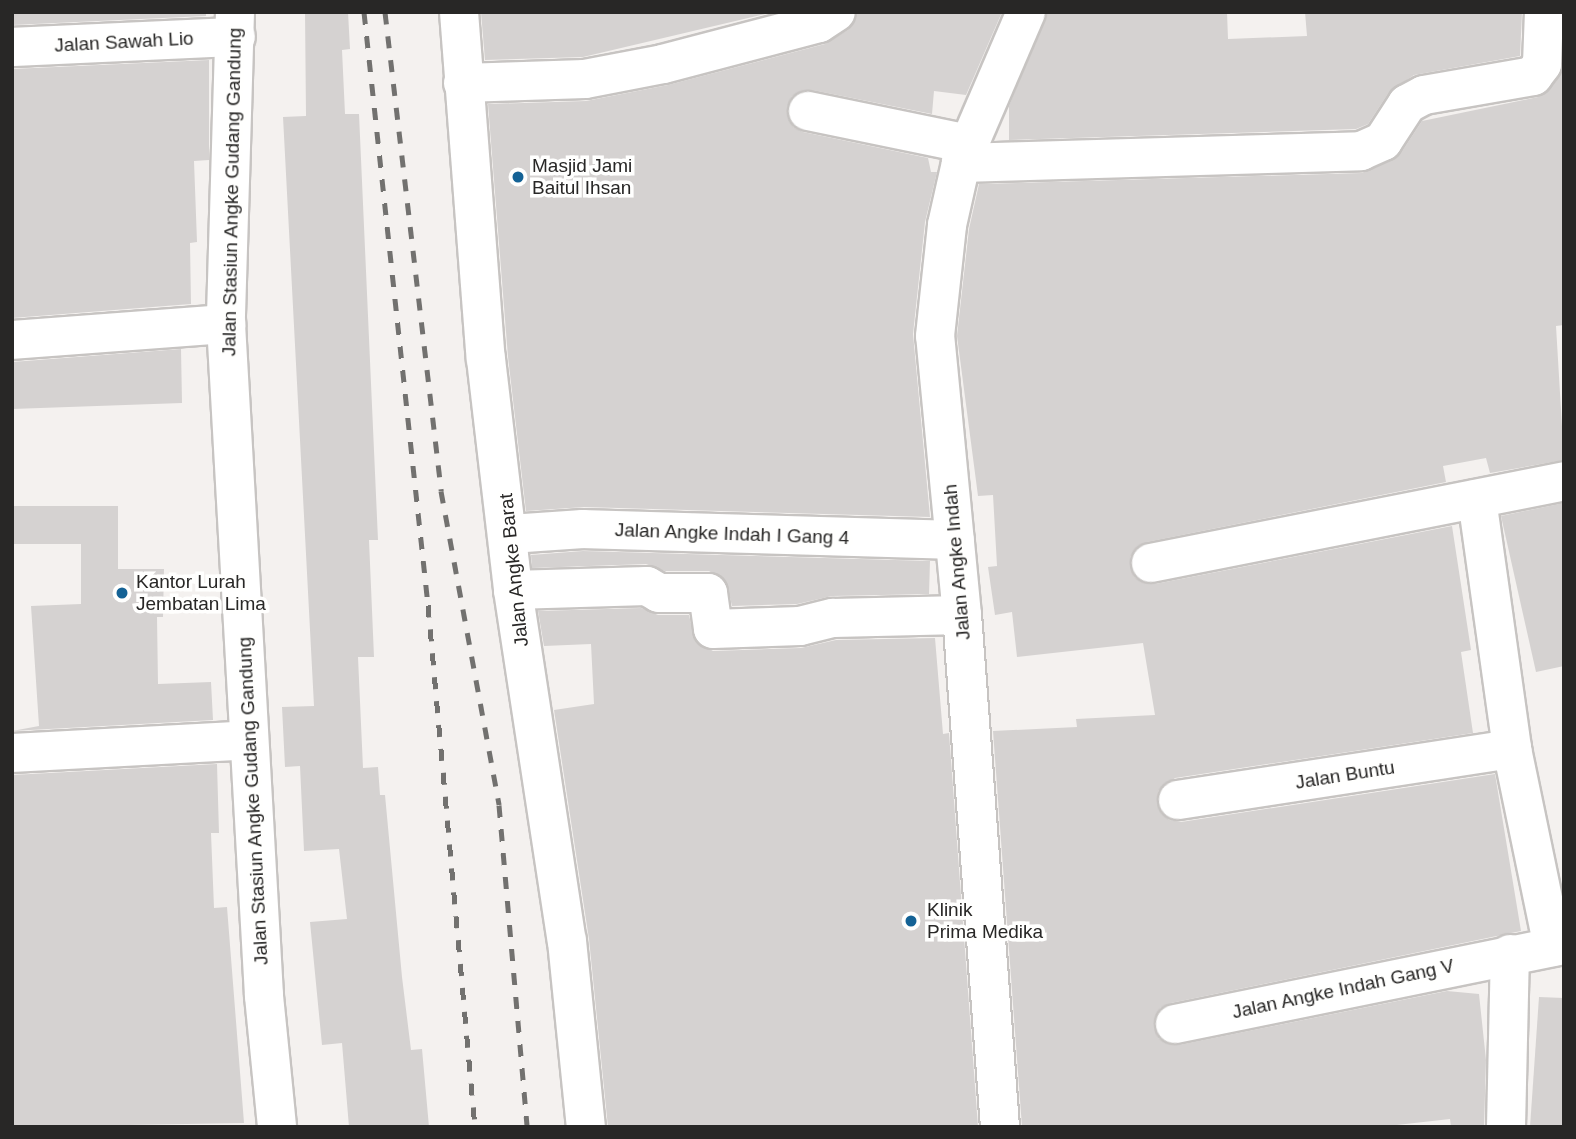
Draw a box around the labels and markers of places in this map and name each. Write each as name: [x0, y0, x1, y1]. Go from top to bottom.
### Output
place label: Masjid Jami Baitul Ihsan: [532, 155, 632, 199]
marker: Masjid Jami Baitul Ihsan: [510, 169, 526, 185]
place label: Kantor Lurah Jembatan Lima: [136, 571, 266, 615]
marker: Kantor Lurah Jembatan Lima: [114, 585, 130, 601]
place label: Klinik Prima Medika: [927, 899, 1043, 943]
marker: Klinik Prima Medika: [901, 911, 921, 931]

